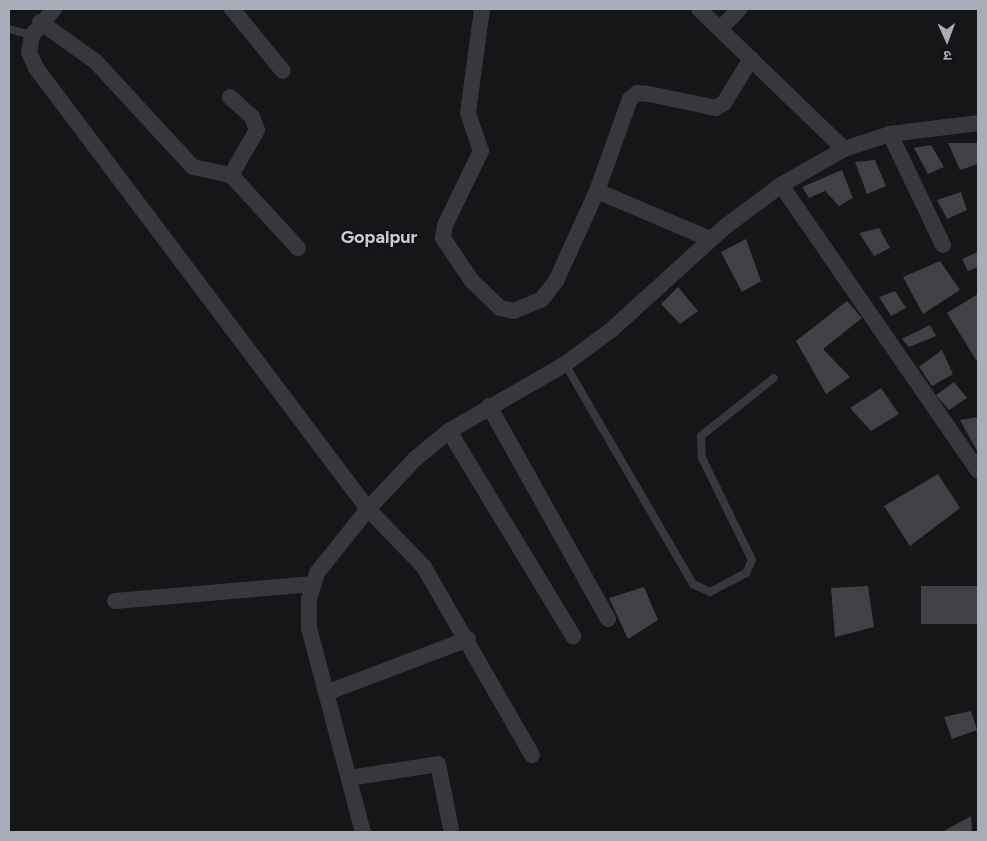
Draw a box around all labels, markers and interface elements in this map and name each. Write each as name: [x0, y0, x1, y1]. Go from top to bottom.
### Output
north arrow: [922, 15, 972, 65]
text: उ: [943, 47, 952, 64]
district label: Gopalpur: [341, 226, 417, 248]

